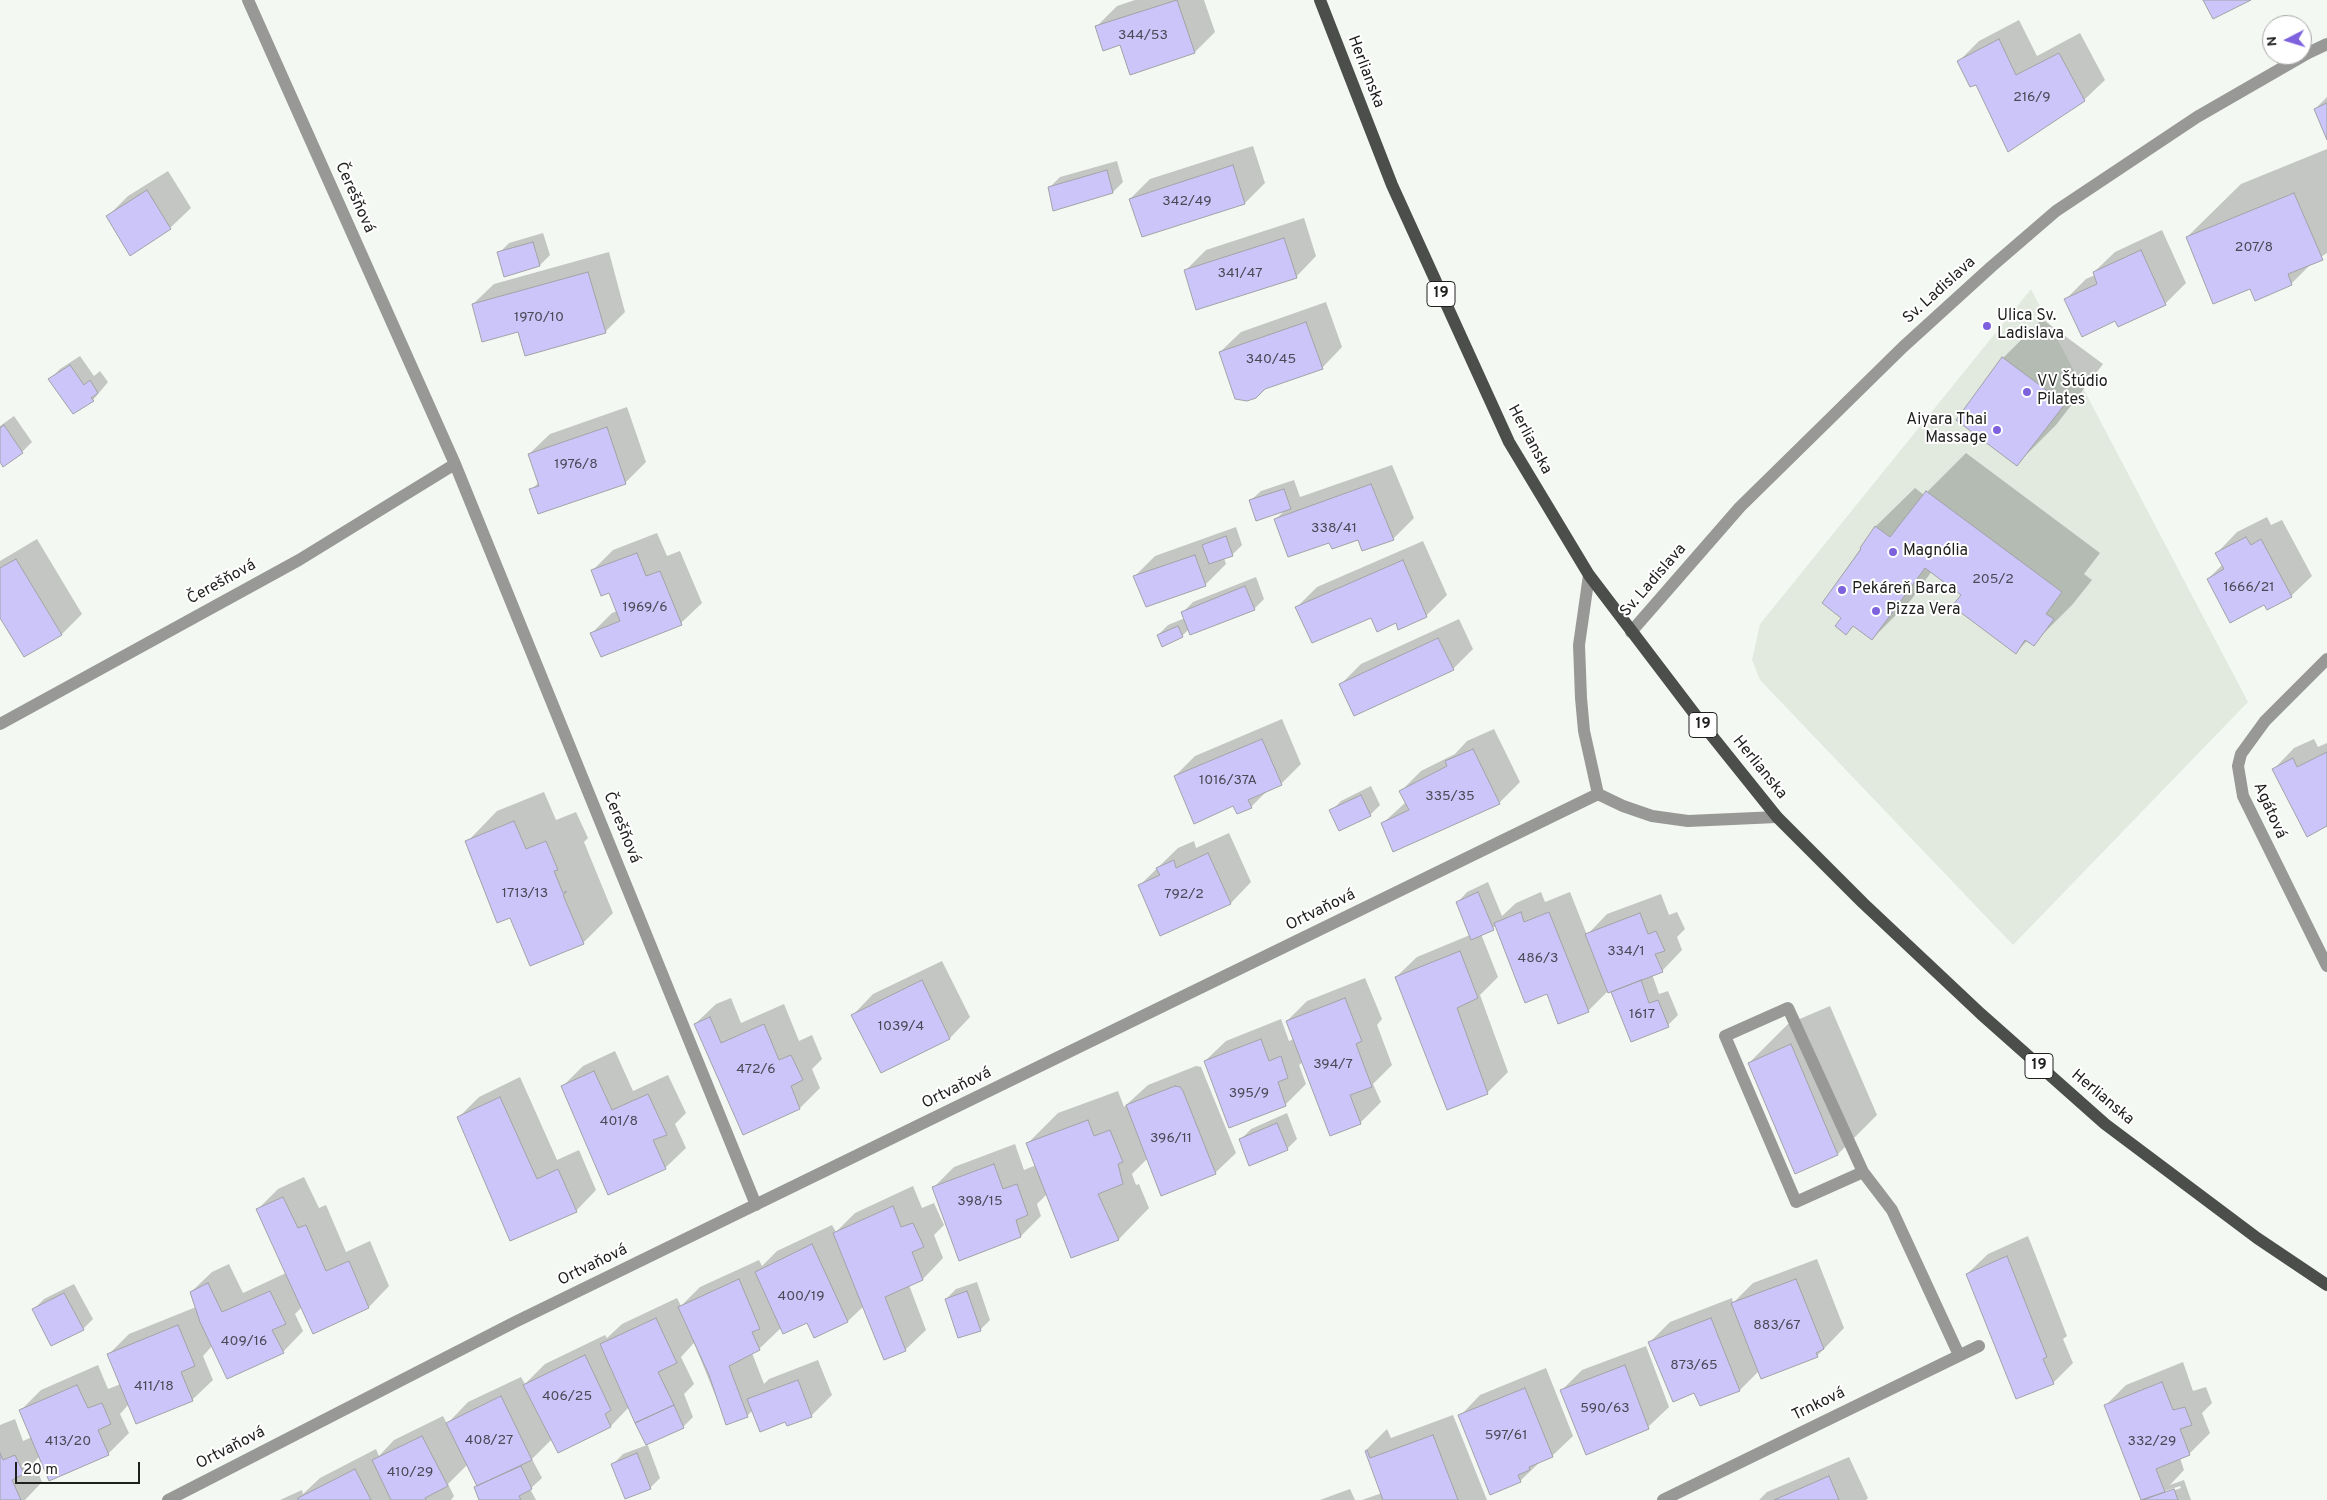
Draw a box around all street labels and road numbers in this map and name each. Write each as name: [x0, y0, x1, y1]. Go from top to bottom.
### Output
street label: Herlianska: [1342, 33, 1388, 111]
street label: Čerešňová: [330, 160, 378, 236]
street label: Sv. Ladislava: [1900, 253, 1980, 329]
road number: 19: [1427, 282, 1455, 306]
street label: Herlianska: [1503, 402, 1555, 478]
street label: Sv. Ladislava: [1617, 540, 1691, 622]
street label: Čerešňová: [184, 556, 260, 610]
road number: 19: [1689, 712, 1717, 738]
street label: Herlianska: [1728, 732, 1790, 804]
street label: Agátová: [2248, 780, 2290, 842]
street label: Čerešňová: [598, 789, 644, 867]
street label: Ortvaňová: [1283, 886, 1359, 936]
road number: 19: [2025, 1054, 2053, 1078]
street label: Ortvaňová: [919, 1064, 995, 1114]
street label: Herlianska: [2067, 1066, 2137, 1130]
street label: Ortvaňová: [555, 1241, 631, 1291]
street label: Trnková: [1789, 1384, 1849, 1426]
street label: Ortvaňová: [193, 1423, 269, 1475]

